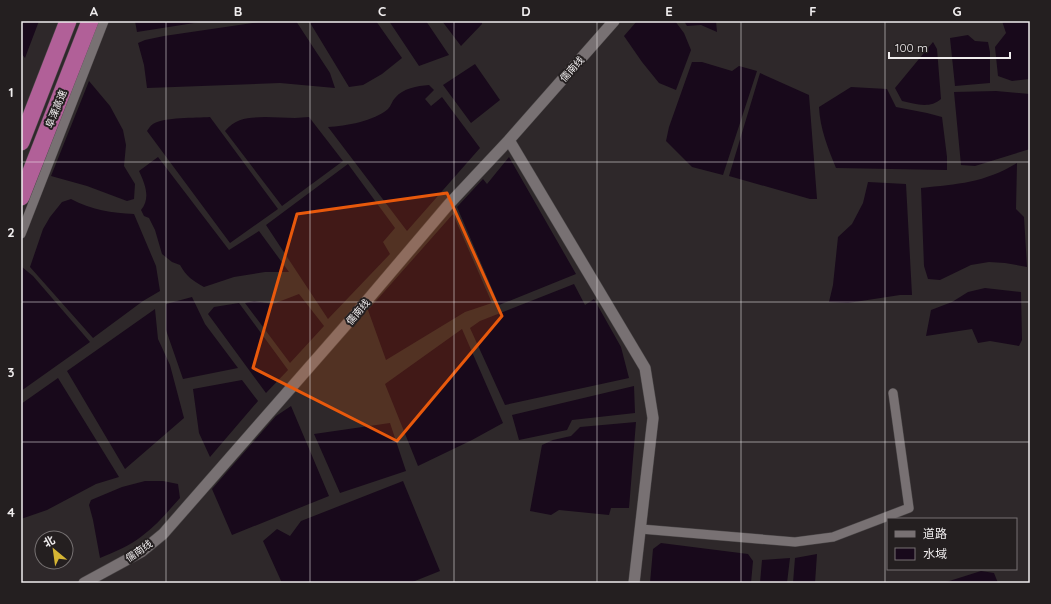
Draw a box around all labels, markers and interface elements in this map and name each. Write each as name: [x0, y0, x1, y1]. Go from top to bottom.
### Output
text: A: [90, 3, 99, 19]
text: B: [234, 3, 242, 19]
text: C: [378, 3, 386, 19]
text: D: [521, 3, 531, 19]
text: E: [665, 3, 673, 19]
text: F: [809, 3, 817, 19]
text: G: [952, 3, 962, 19]
scale bar: [889, 34, 1010, 60]
text: 100 m: [895, 40, 928, 55]
street label: 儒南线: [557, 54, 587, 84]
text: 1: [8, 84, 14, 100]
street label: 阜溧高速: [42, 88, 70, 130]
text: 2: [7, 224, 15, 240]
street label: 儒南线: [343, 296, 373, 328]
text: 3: [8, 364, 15, 380]
text: 4: [7, 504, 15, 520]
legend: [887, 518, 1017, 570]
text: 道路: [923, 526, 947, 541]
north arrow: [34, 530, 74, 570]
text: 北: [41, 532, 57, 550]
street label: 儒南线: [123, 537, 155, 565]
text: 水域: [923, 546, 947, 561]

